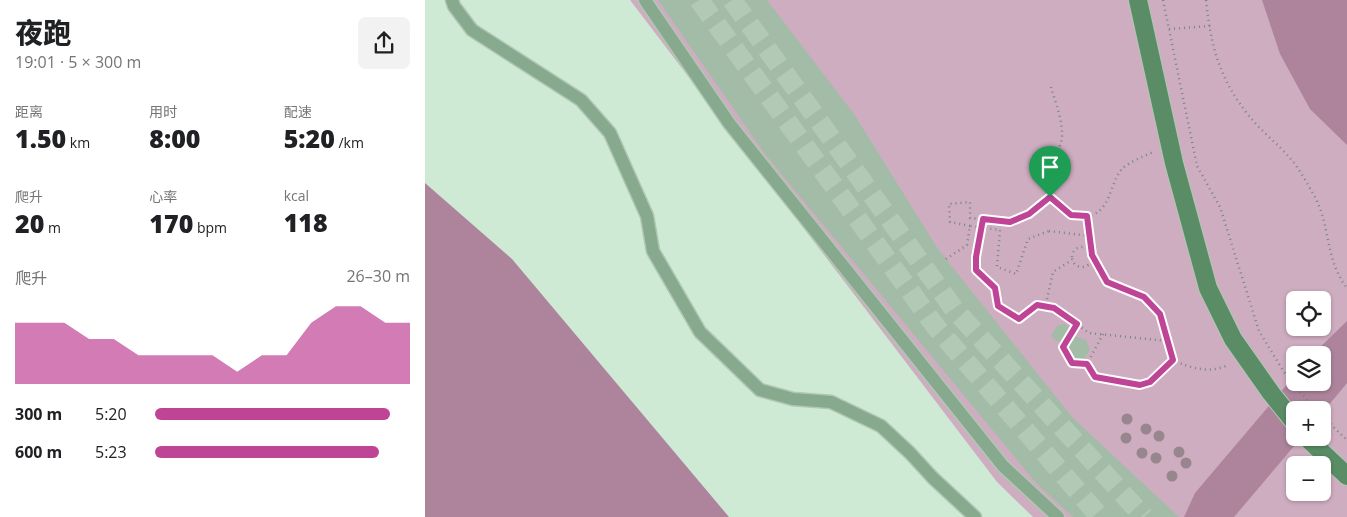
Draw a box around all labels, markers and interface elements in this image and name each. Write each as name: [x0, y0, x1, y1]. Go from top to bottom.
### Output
text: 夜跑: [15, 13, 71, 51]
button: share: [358, 17, 410, 69]
text: 19:01 · 5 × 300 m: [15, 51, 141, 73]
text: 距离: [15, 102, 43, 121]
text: 用时: [149, 102, 177, 121]
text: 配速: [284, 102, 312, 121]
text: 1.50: [15, 121, 66, 155]
text: 8:00: [149, 121, 201, 155]
text: 5:20: [284, 121, 335, 155]
text: km: [66, 133, 90, 152]
text: /km: [335, 133, 364, 152]
pin: [1029, 146, 1071, 197]
icon: arrive: [1036, 153, 1064, 181]
text: kcal: [284, 186, 309, 205]
text: 爬升: [15, 187, 43, 206]
text: 心率: [149, 187, 177, 206]
text: 118: [284, 205, 328, 239]
text: 20: [15, 206, 44, 240]
text: 170: [149, 206, 193, 240]
text: m: [44, 218, 61, 237]
text: bpm: [193, 218, 227, 237]
text: 26–30 m: [346, 265, 410, 287]
text: 爬升: [15, 267, 47, 289]
map controls: [1286, 291, 1331, 501]
button: locate: [1286, 291, 1331, 336]
button: layers: [1286, 346, 1331, 391]
button: +: [1286, 401, 1331, 446]
text: 300 m: [15, 403, 62, 425]
text: 5:20: [95, 403, 127, 425]
text: 600 m: [15, 441, 62, 463]
text: 5:23: [95, 441, 127, 463]
button: −: [1286, 456, 1331, 501]

